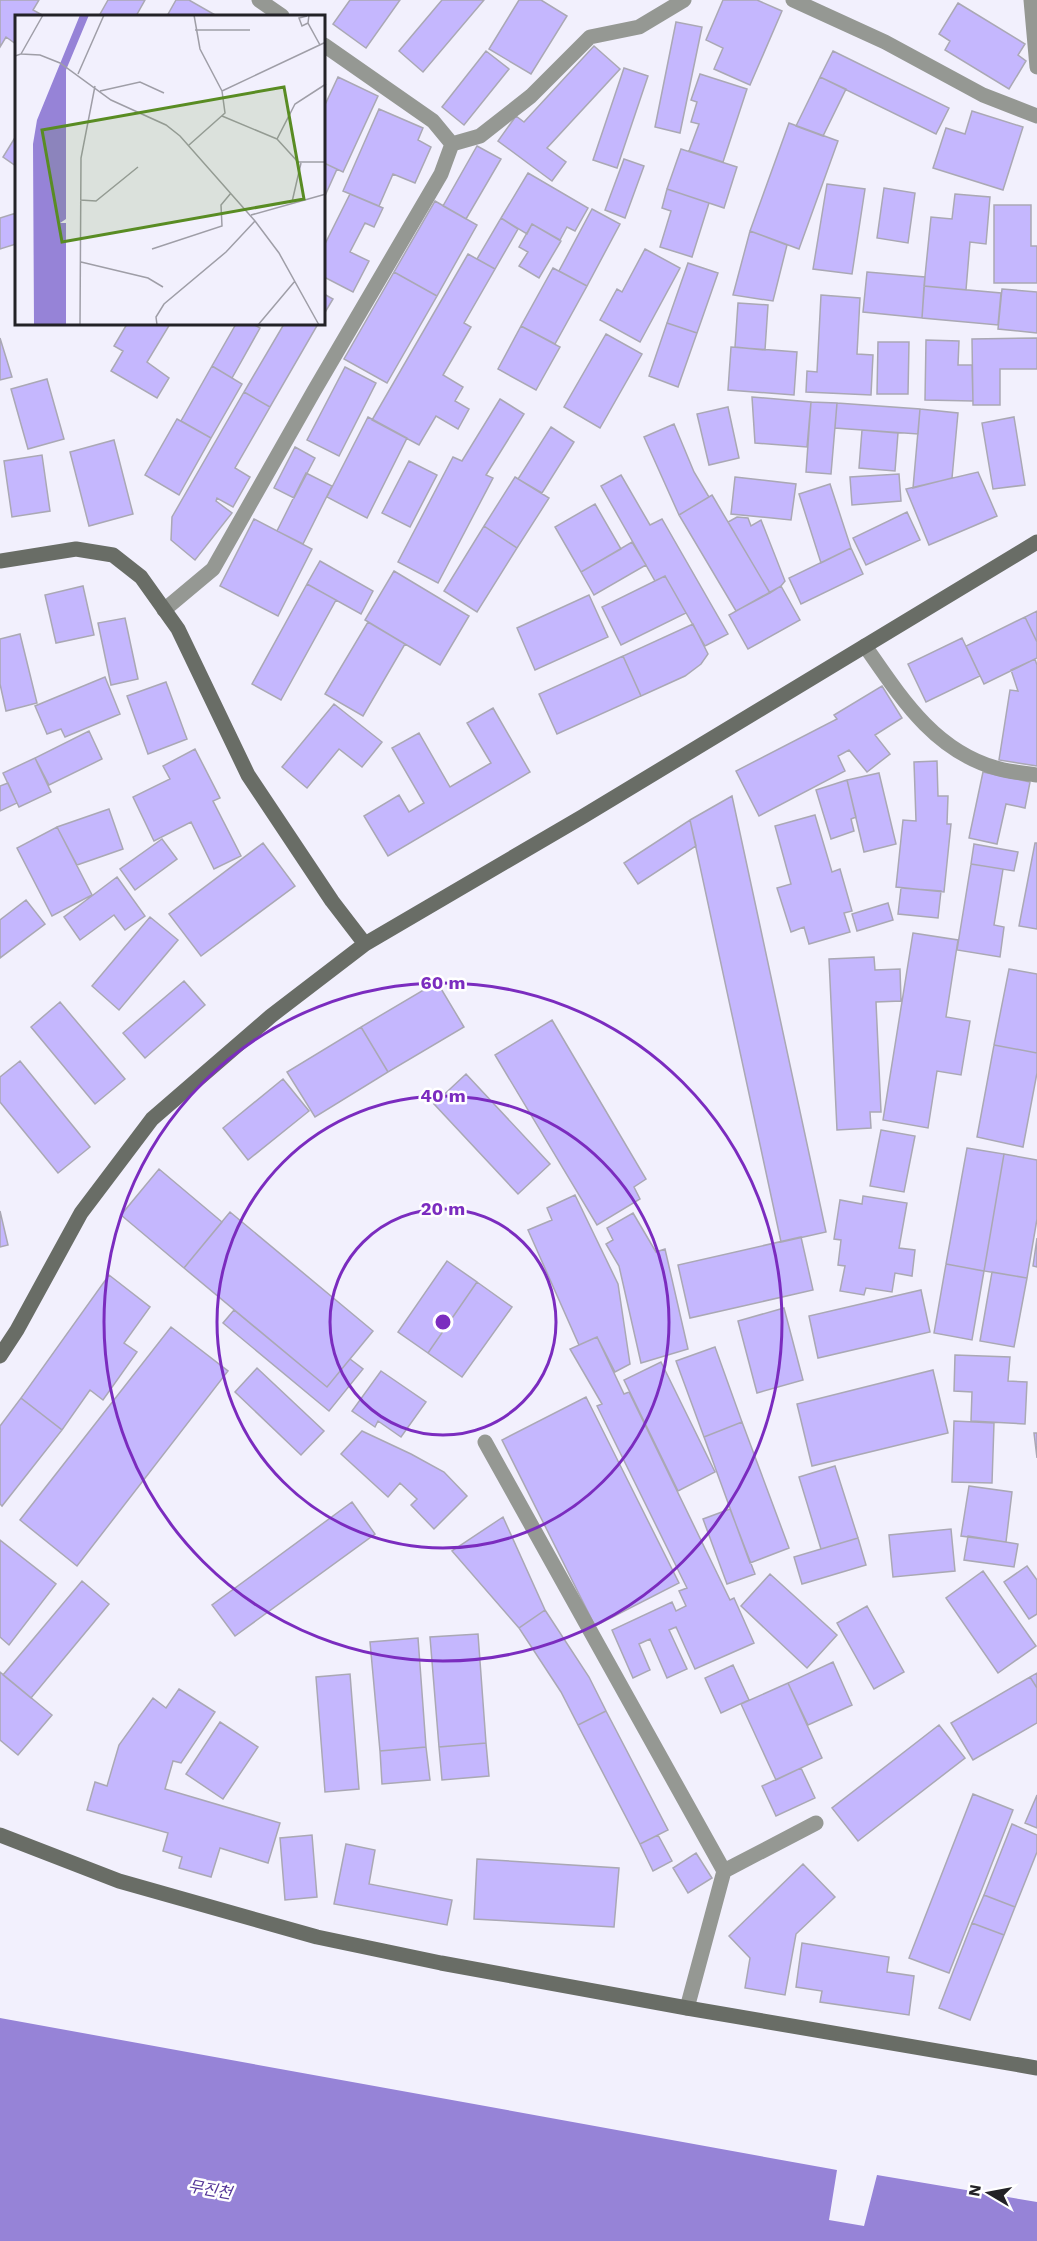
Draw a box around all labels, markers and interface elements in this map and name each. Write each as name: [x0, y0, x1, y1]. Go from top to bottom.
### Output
inset map: [15, 15, 326, 326]
text: 60 m: [421, 972, 465, 993]
text: 40 m: [420, 1085, 466, 1106]
text: 20 m: [421, 1198, 465, 1219]
centre of rings: [433, 1312, 453, 1332]
north arrow: [959, 2163, 1019, 2223]
water label: 무진천: [187, 2176, 236, 2203]
text: N: [964, 2183, 985, 2198]

